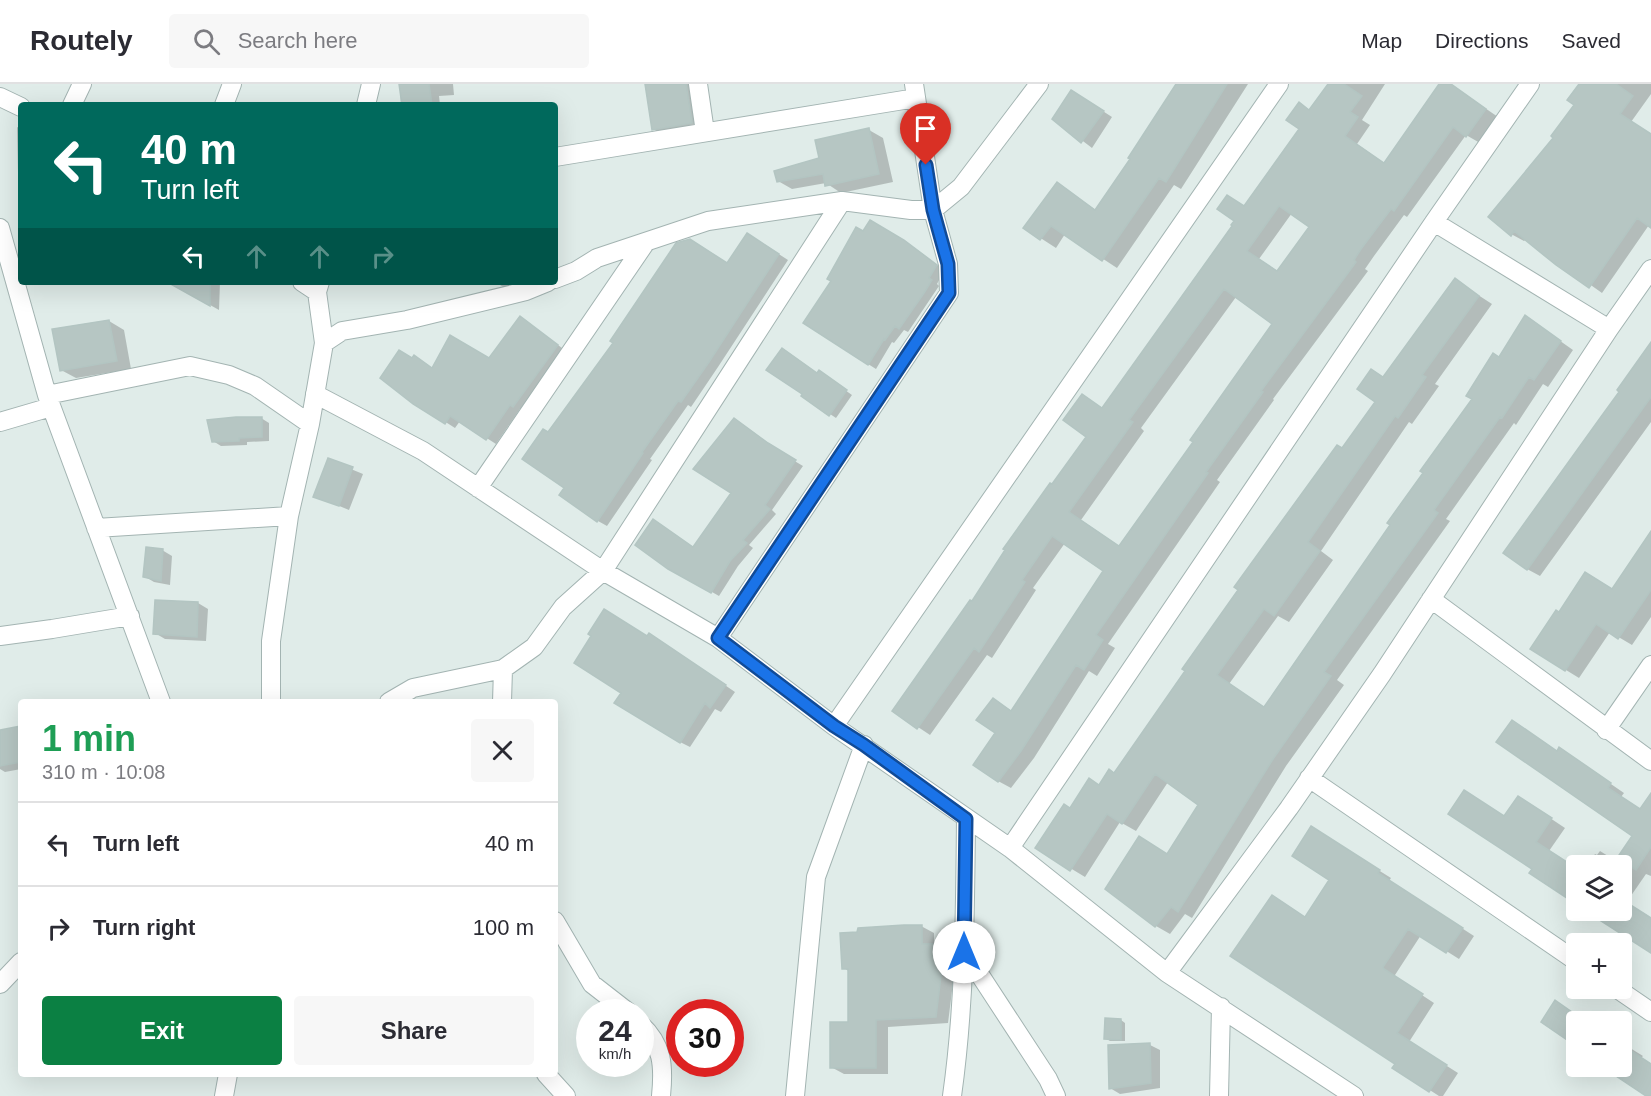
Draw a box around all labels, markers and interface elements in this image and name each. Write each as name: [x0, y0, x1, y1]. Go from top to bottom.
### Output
search box: [169, 14, 589, 68]
text: Routely: [30, 25, 133, 56]
icon: search: [190, 25, 223, 58]
text: Search here: [238, 28, 358, 53]
text: Map: [1361, 29, 1402, 52]
text: Directions: [1435, 29, 1528, 52]
text: Saved: [1561, 29, 1621, 52]
pin: [900, 103, 951, 165]
icon: arrive: [909, 112, 942, 145]
icon: left: [42, 126, 120, 204]
text: 40 m: [141, 126, 237, 173]
text: Turn left: [141, 175, 239, 205]
icon: left: [177, 240, 210, 273]
icon: ahead: [240, 240, 273, 273]
icon: ahead: [303, 240, 336, 273]
icon: right: [366, 240, 399, 273]
text: 1 min: [42, 718, 136, 759]
button: close: [471, 719, 534, 782]
text: 310 m · 10:08: [42, 761, 165, 783]
icon: left: [42, 828, 75, 861]
text: Turn left: [93, 831, 179, 856]
text: 40 m: [485, 831, 534, 856]
map controls: [1566, 855, 1632, 1077]
button: layers: [1566, 855, 1632, 921]
icon: right: [42, 912, 75, 945]
text: Turn right: [93, 915, 195, 940]
text: 100 m: [473, 915, 534, 940]
position arrow: [932, 920, 996, 984]
button: +: [1566, 933, 1632, 999]
button: Exit: [42, 996, 282, 1065]
button: Share: [294, 996, 534, 1065]
speed limit sign: 30: [666, 999, 744, 1077]
button: −: [1566, 1011, 1632, 1077]
text: 24: [598, 1014, 632, 1047]
text: km/h: [599, 1045, 631, 1062]

